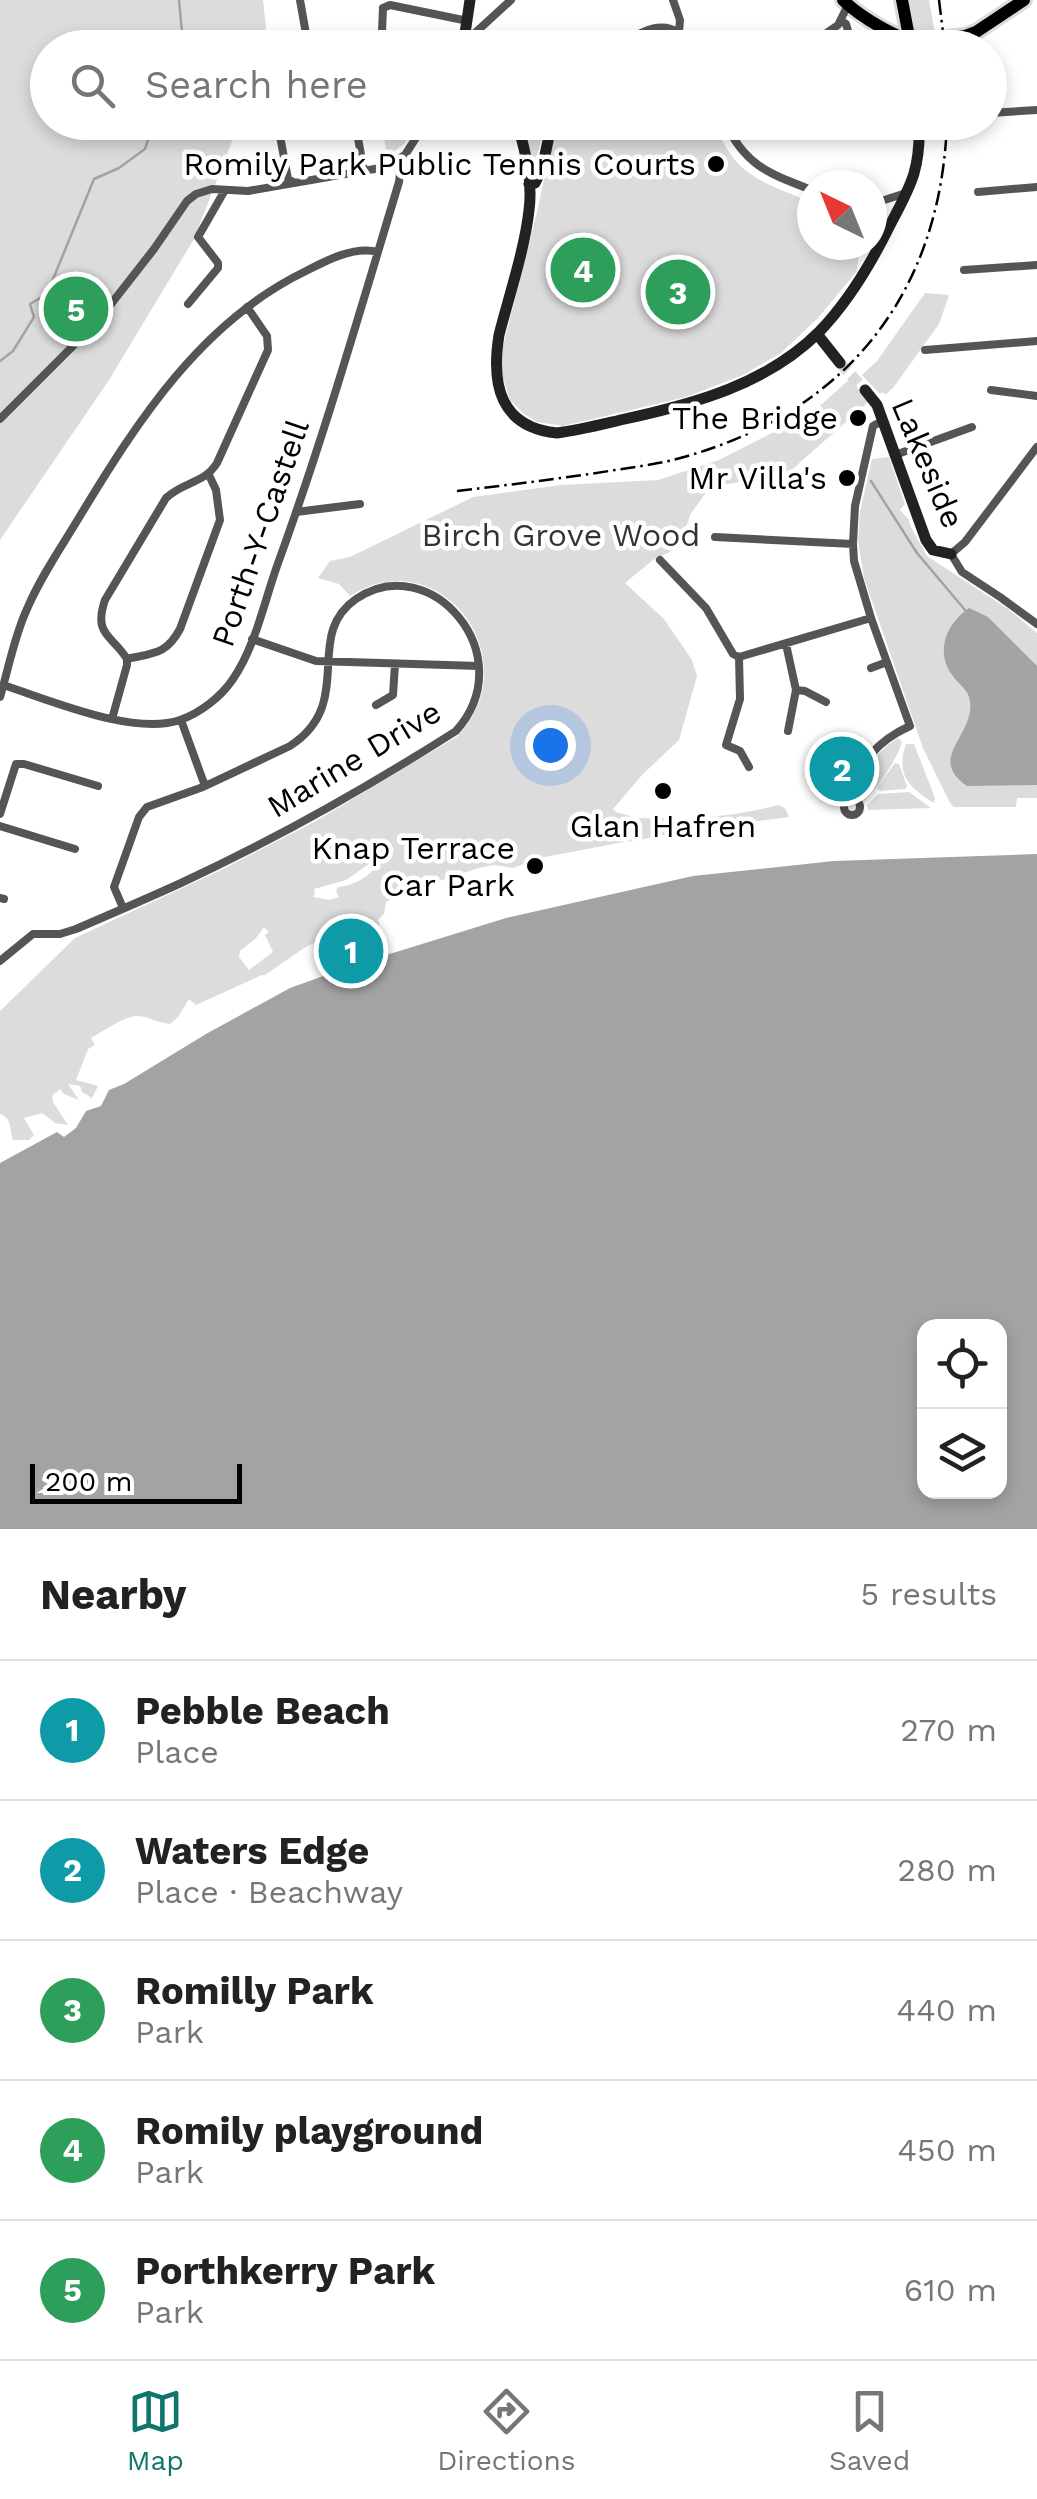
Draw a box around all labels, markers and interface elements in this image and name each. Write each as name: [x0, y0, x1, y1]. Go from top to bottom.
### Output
search box: [30, 30, 1007, 140]
icon: search: [65, 58, 120, 113]
text: Search here: [145, 63, 368, 107]
place label: Romily Park Public Tennis Courts: [183, 145, 696, 183]
marker: Romily Park Public Tennis Courts: [705, 153, 727, 175]
north arrow: [797, 170, 887, 260]
pin: 4: [550, 232, 616, 308]
pin: 3: [646, 254, 710, 330]
pin: 5: [44, 272, 108, 346]
street label: Lakeside: [884, 392, 972, 534]
place label: The Bridge: [672, 399, 838, 437]
marker: The Bridge: [847, 407, 869, 429]
street label: Porth-Y-Castell: [203, 414, 317, 652]
place label: Mr Villa's: [688, 459, 827, 497]
marker: Mr Villa's: [836, 467, 858, 489]
park label: Birch Grove Wood: [422, 516, 700, 554]
street label: Marine Drive: [260, 692, 448, 826]
your location: [525, 720, 576, 771]
pin: 2: [810, 732, 874, 806]
marker: Glan Hafren: [652, 780, 674, 802]
place label: Glan Hafren: [570, 807, 756, 845]
place label: Knap Terrace Car Park: [312, 829, 515, 904]
marker: Knap Terrace Car Park: [524, 855, 546, 877]
pin: 1: [318, 914, 384, 988]
map controls: [917, 1319, 1007, 1499]
button: locate: [917, 1319, 1007, 1409]
button: layers: [917, 1409, 1007, 1499]
scale bar: [30, 1459, 242, 1504]
text: 200 m: [45, 1465, 132, 1498]
text: Nearby: [40, 1570, 187, 1619]
text: 5 results: [860, 1575, 997, 1613]
text: Pebble Beach: [135, 1689, 390, 1733]
text: 1: [66, 1711, 79, 1749]
text: 270 m: [900, 1711, 997, 1749]
text: Place: [135, 1733, 219, 1771]
text: Waters Edge: [135, 1829, 369, 1873]
text: 2: [63, 1851, 82, 1889]
text: 280 m: [897, 1851, 997, 1889]
text: Place · Beachway: [135, 1873, 403, 1911]
text: Romilly Park: [135, 1969, 374, 2013]
text: 3: [63, 1991, 82, 2029]
text: 440 m: [897, 1991, 997, 2029]
text: Park: [135, 2013, 204, 2051]
text: Romily playground: [135, 2109, 483, 2153]
text: 4: [62, 2131, 83, 2169]
text: 450 m: [898, 2131, 997, 2169]
text: Park: [135, 2153, 204, 2191]
text: Porthkerry Park: [135, 2249, 435, 2293]
text: 5: [63, 2271, 82, 2309]
text: 610 m: [904, 2271, 997, 2309]
text: Park: [135, 2293, 204, 2331]
tab: Map: [127, 2384, 184, 2477]
tab: Directions: [437, 2384, 576, 2477]
tab: Saved: [829, 2384, 910, 2477]

